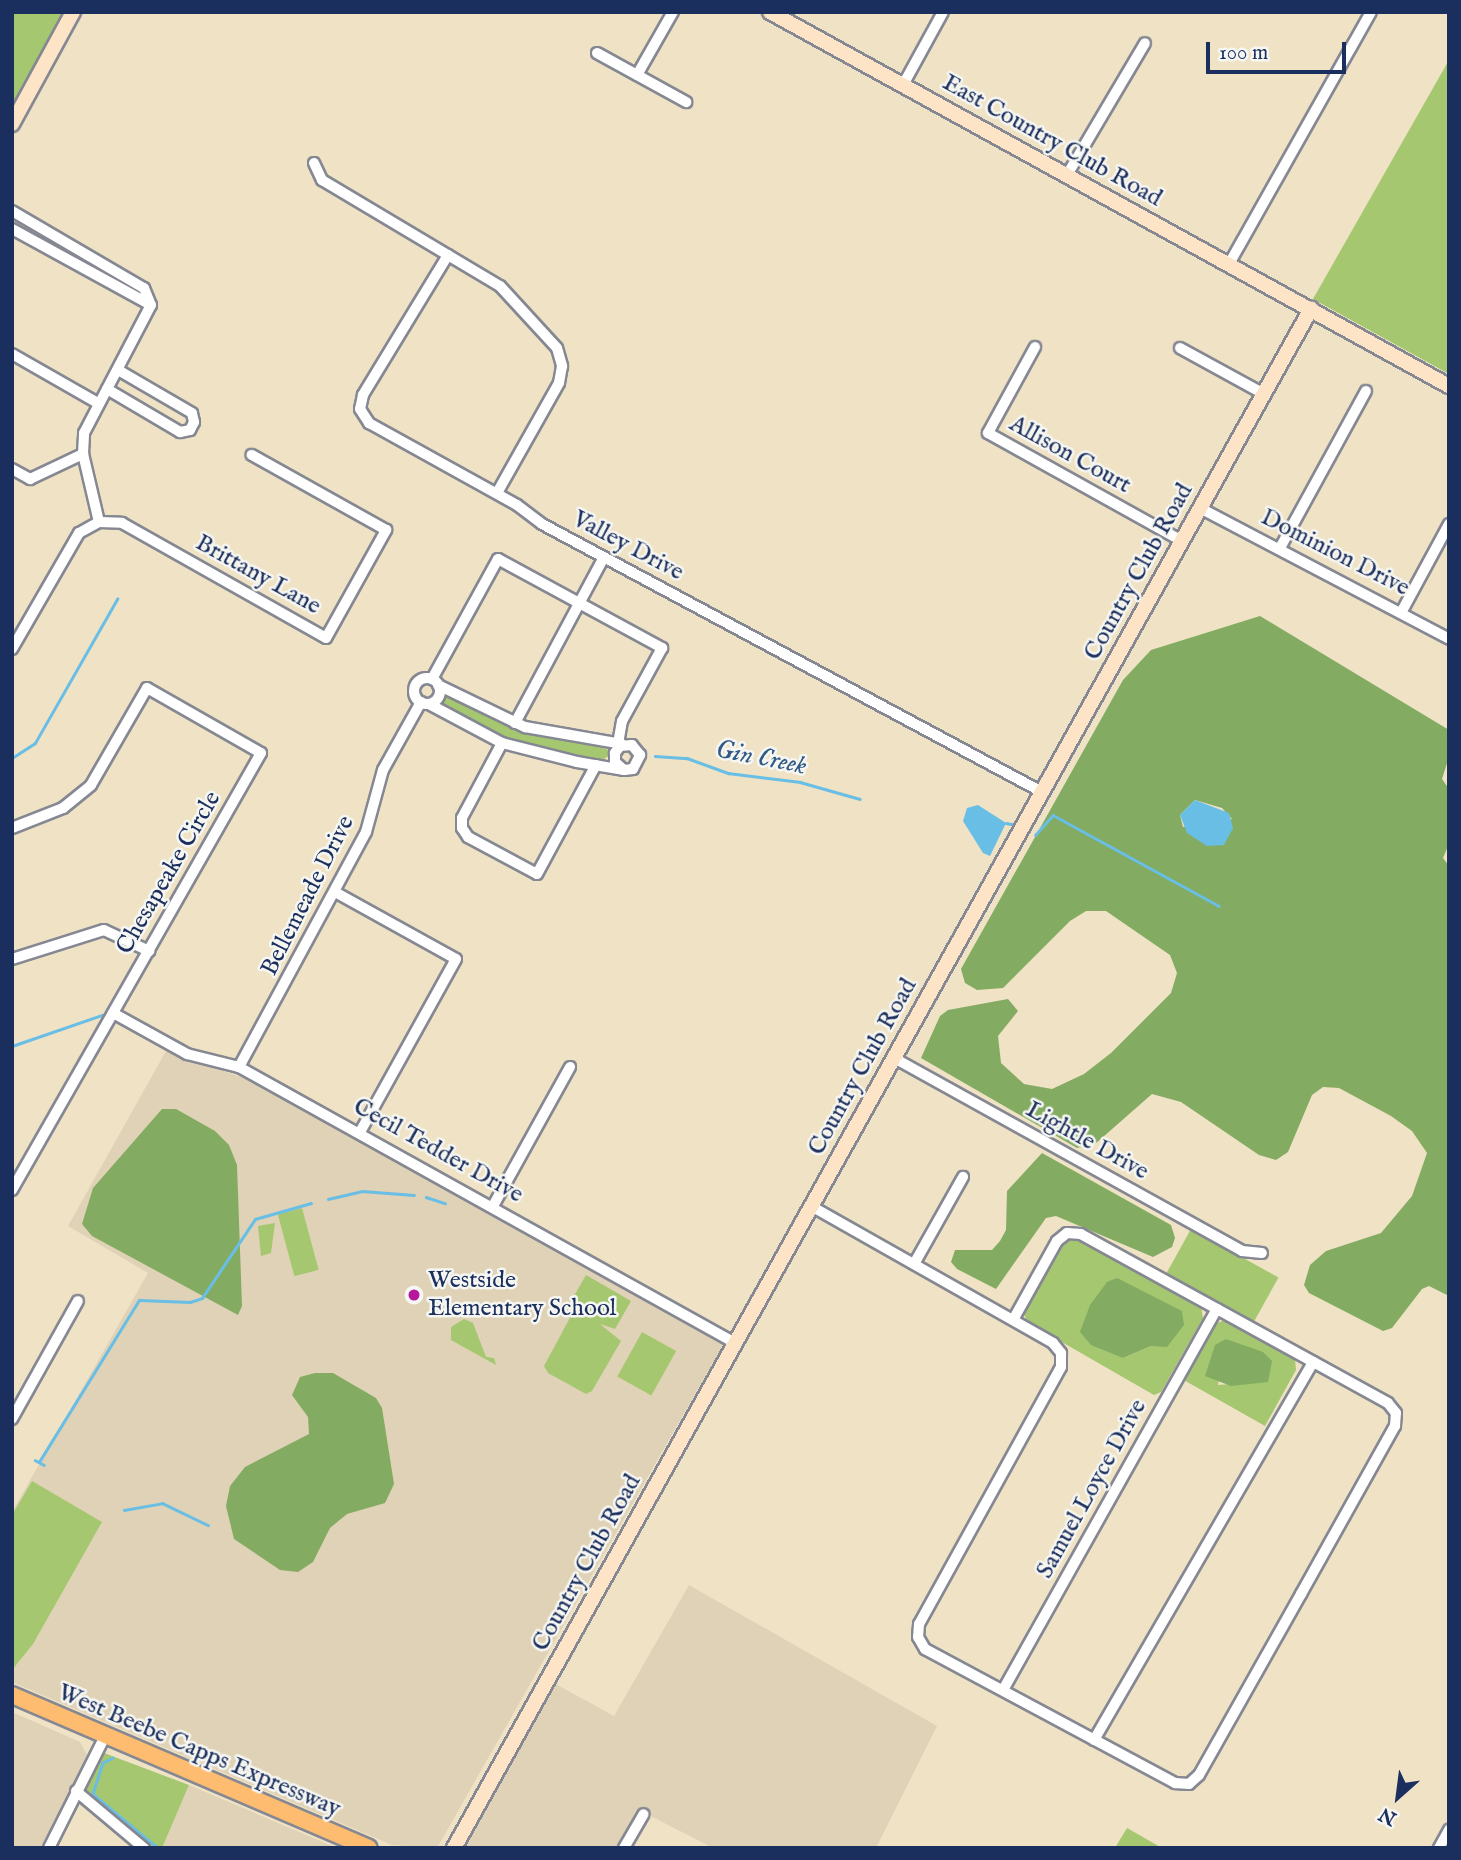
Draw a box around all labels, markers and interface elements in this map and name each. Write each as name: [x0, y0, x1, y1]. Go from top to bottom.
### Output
scale bar: [1209, 28, 1349, 72]
text: 100 m: [1219, 40, 1268, 67]
street label: East Country Club Road: [937, 69, 1167, 213]
street label: Allison Court: [1004, 410, 1136, 500]
street label: Country Club Road: [1079, 479, 1199, 665]
street label: Dominion Drive: [1256, 503, 1414, 603]
street label: Valley Drive: [568, 505, 688, 587]
street label: Brittany Lane: [190, 529, 326, 621]
water label: Gin Creek: [713, 734, 809, 782]
street label: Chesapeake Circle: [111, 787, 227, 959]
street label: Bellemeade Drive: [255, 811, 361, 981]
street label: Country Club Road: [803, 974, 923, 1160]
street label: Cecil Tedder Drive: [348, 1092, 528, 1210]
street label: Lightle Drive: [1021, 1095, 1153, 1187]
place label: Westside Elementary School: [428, 1267, 616, 1323]
marker: Westside Elementary School: [406, 1287, 422, 1303]
street label: Samuel Loyce Drive: [1031, 1394, 1153, 1584]
street label: Country Club Road: [527, 1470, 647, 1656]
street label: West Beebe Capps Expressway: [53, 1678, 345, 1824]
north arrow: [1363, 1762, 1433, 1832]
text: N: [1375, 1801, 1401, 1830]

